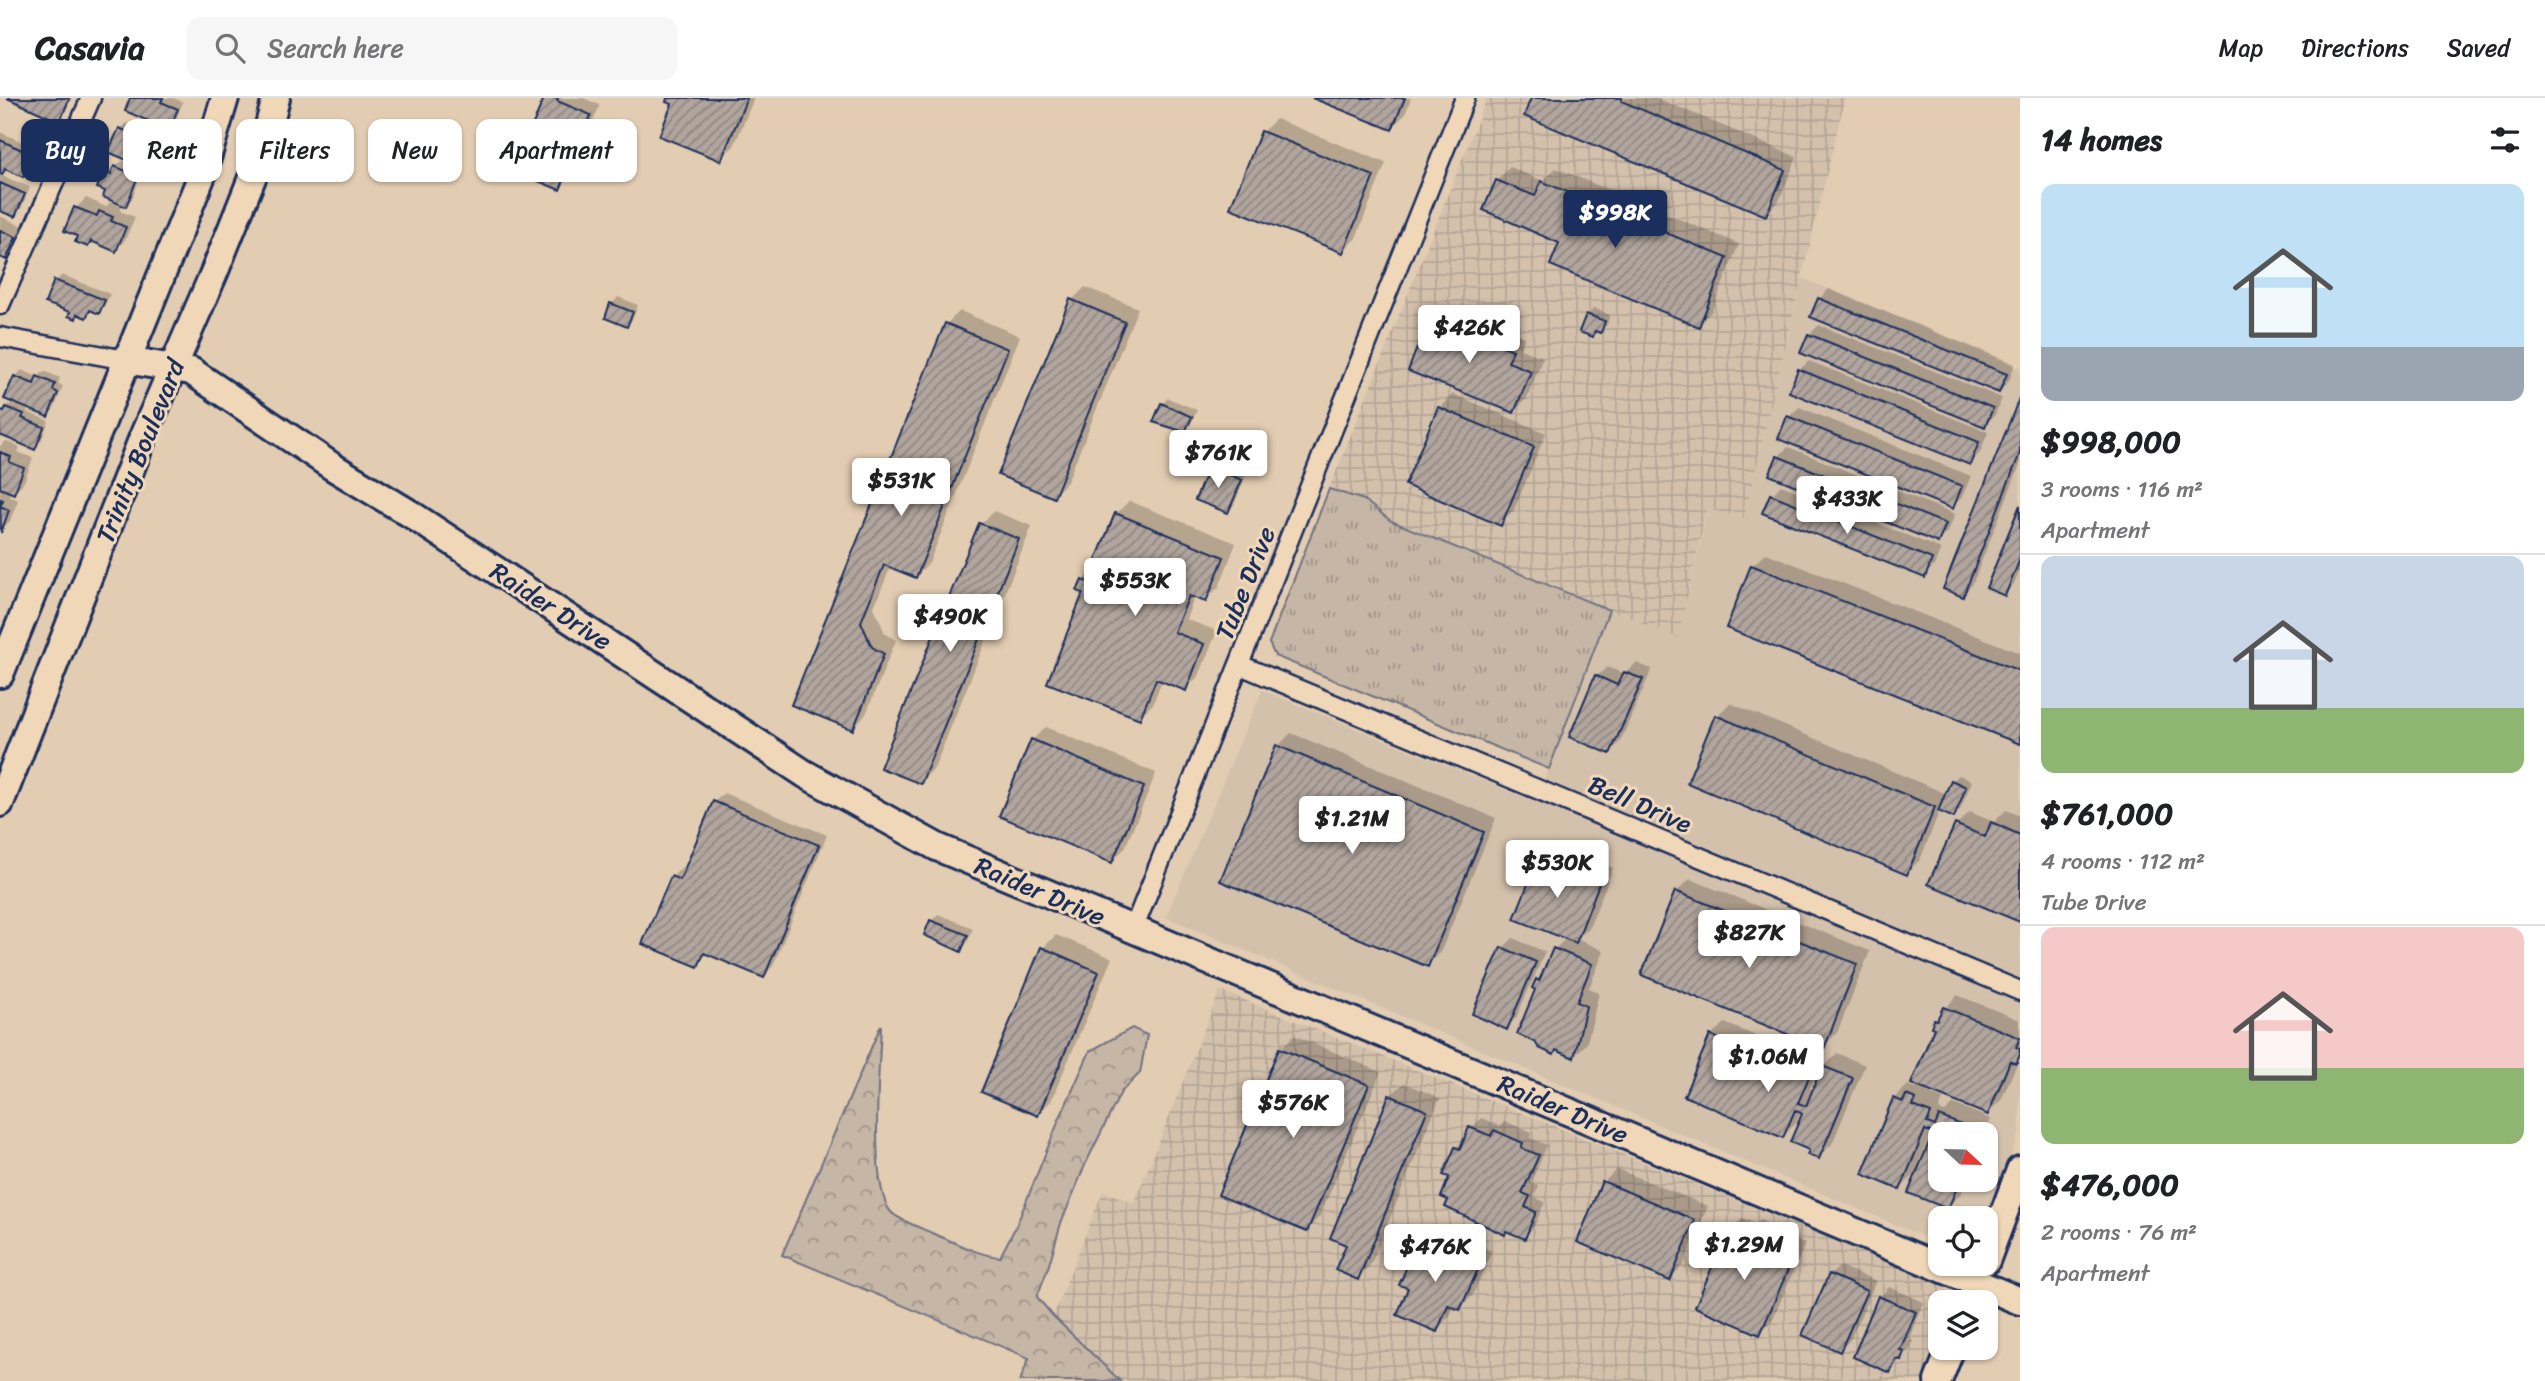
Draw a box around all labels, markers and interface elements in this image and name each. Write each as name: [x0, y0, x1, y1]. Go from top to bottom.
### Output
search box: [187, 17, 677, 80]
text: Casavia: [35, 19, 145, 77]
text: Search here: [267, 25, 404, 71]
text: Map: [2219, 27, 2263, 69]
text: Directions: [2301, 27, 2409, 69]
text: Saved: [2447, 27, 2510, 69]
icon: search: [211, 29, 249, 67]
text: 14 homes: [2041, 113, 2162, 167]
chip: Buy: [21, 119, 109, 182]
chip: Rent: [123, 119, 222, 182]
chip: Filters: [236, 119, 354, 182]
chip: New: [368, 119, 462, 182]
chip: Apartment: [476, 119, 637, 182]
icon: filters: [2486, 121, 2524, 159]
pin: $998K: [1566, 190, 1664, 250]
text: $998K: [1579, 192, 1651, 233]
icon: home: [2220, 230, 2346, 356]
pin: $426K: [1420, 306, 1518, 365]
text: $426K: [1434, 307, 1504, 348]
street label: Trinity Boulevard: [82, 350, 199, 550]
text: $998,000: [2041, 415, 2181, 469]
pin: $761K: [1169, 430, 1267, 490]
text: $761K: [1185, 432, 1251, 473]
pin: $531K: [852, 458, 950, 518]
text: $531K: [868, 460, 934, 501]
text: 3 rooms · 116 m²: [2041, 469, 2203, 510]
pin: $433K: [1798, 476, 1896, 536]
text: $433K: [1812, 478, 1882, 519]
text: Apartment: [2041, 510, 2150, 551]
street label: Tube Drive: [1201, 519, 1289, 647]
street label: Raider Drive: [480, 549, 622, 663]
pin: $553K: [1086, 559, 1184, 618]
text: $553K: [1100, 560, 1170, 601]
pin: $490K: [901, 594, 999, 654]
text: $490K: [914, 596, 986, 637]
icon: home: [2220, 602, 2346, 728]
street label: Bell Drive: [1581, 761, 1700, 847]
text: $761,000: [2041, 787, 2173, 841]
pin: $1.21M: [1295, 796, 1409, 856]
text: $1.21M: [1315, 798, 1389, 839]
pin: $530K: [1508, 840, 1606, 900]
text: 4 rooms · 112 m²: [2041, 841, 2205, 882]
text: $530K: [1522, 842, 1592, 883]
street label: Raider Drive: [967, 843, 1113, 939]
text: Tube Drive: [2041, 882, 2147, 923]
pin: $827K: [1700, 910, 1798, 970]
text: $827K: [1714, 912, 1784, 953]
icon: home: [2220, 973, 2346, 1099]
pin: $1.06M: [1711, 1034, 1825, 1094]
text: $1.06M: [1729, 1036, 1807, 1077]
street label: Raider Drive: [1490, 1061, 1636, 1157]
pin: $576K: [1244, 1080, 1342, 1140]
text: $576K: [1258, 1082, 1328, 1123]
north arrow: [1928, 1122, 1998, 1192]
map controls: [1928, 1122, 1998, 1360]
text: $476,000: [2041, 1158, 2179, 1212]
button: locate: [1928, 1206, 1998, 1276]
text: 2 rooms · 76 m²: [2041, 1212, 2197, 1253]
pin: $1.29M: [1687, 1222, 1801, 1282]
pin: $476K: [1386, 1224, 1484, 1284]
text: $1.29M: [1705, 1224, 1783, 1265]
text: $476K: [1400, 1226, 1470, 1267]
text: Apartment: [2041, 1253, 2150, 1294]
button: layers: [1928, 1290, 1998, 1360]

